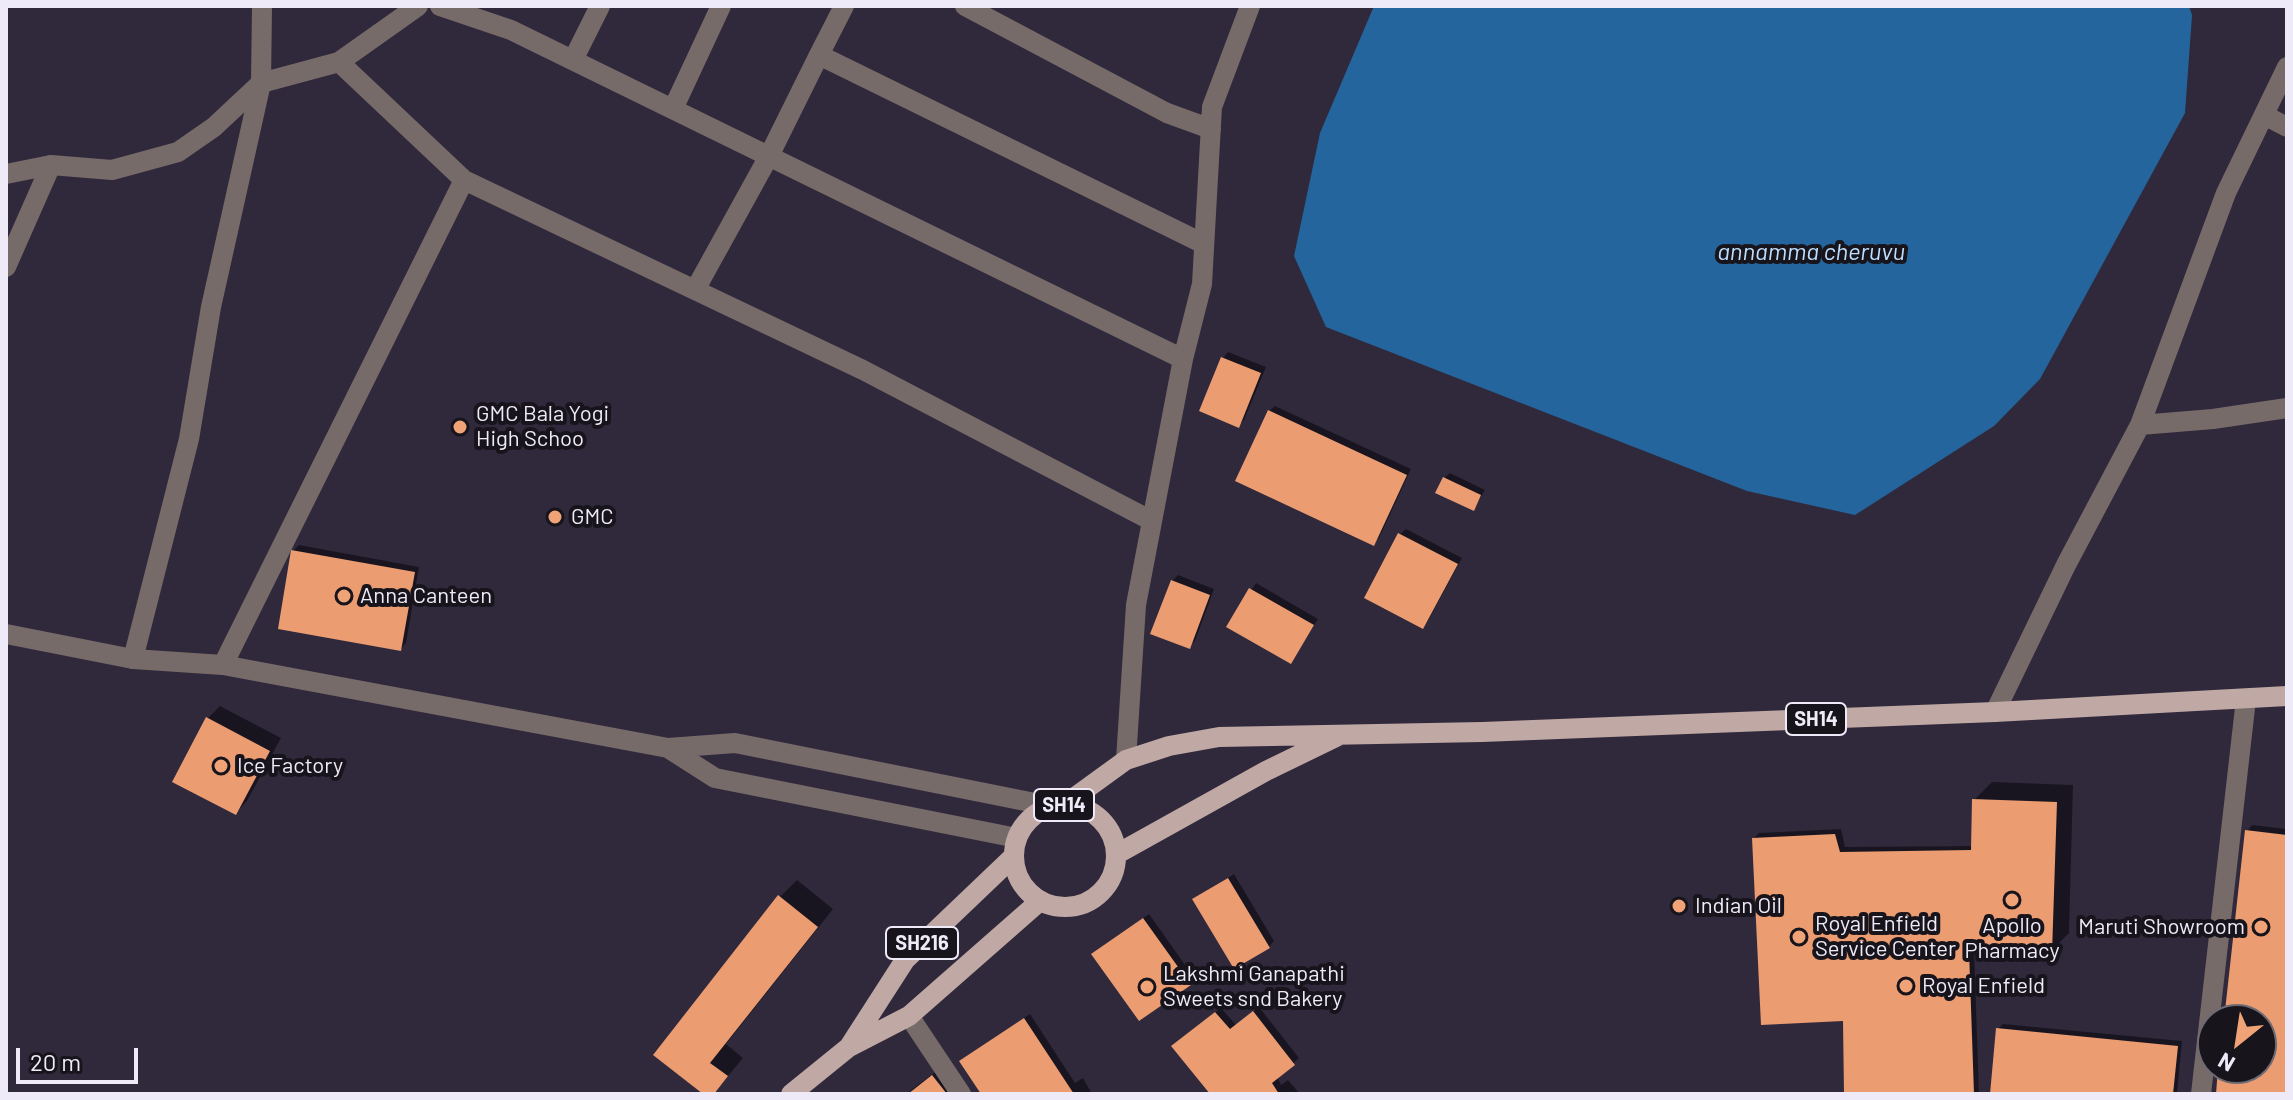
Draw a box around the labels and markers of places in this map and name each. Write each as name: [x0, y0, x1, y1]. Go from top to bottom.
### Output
place label: GMC Bala Yogi High Schoo: [476, 401, 609, 452]
marker: GMC Bala Yogi High Schoo: [451, 418, 469, 436]
place label: GMC: [571, 504, 614, 530]
marker: GMC: [546, 508, 564, 526]
place label: Anna Canteen: [360, 583, 492, 609]
marker: Anna Canteen: [335, 587, 353, 605]
place label: Ice Factory: [237, 753, 343, 779]
marker: Ice Factory: [212, 757, 230, 775]
marker: Apollo Pharmacy: [2003, 891, 2021, 909]
place label: Indian Oil: [1695, 893, 1782, 919]
marker: Indian Oil: [1670, 897, 1688, 915]
place label: Royal Enfield Service Center: [1815, 911, 1956, 962]
place label: Apollo Pharmacy: [1964, 913, 2060, 964]
place label: Maruti Showroom: [2078, 914, 2245, 940]
marker: Maruti Showroom: [2252, 918, 2270, 936]
marker: Royal Enfield Service Center: [1790, 928, 1808, 946]
place label: Lakshmi Ganapathi Sweets snd Bakery: [1163, 961, 1345, 1012]
place label: Royal Enfield: [1922, 973, 2045, 999]
marker: Royal Enfield: [1897, 977, 1915, 995]
marker: Lakshmi Ganapathi Sweets snd Bakery: [1138, 978, 1156, 996]

